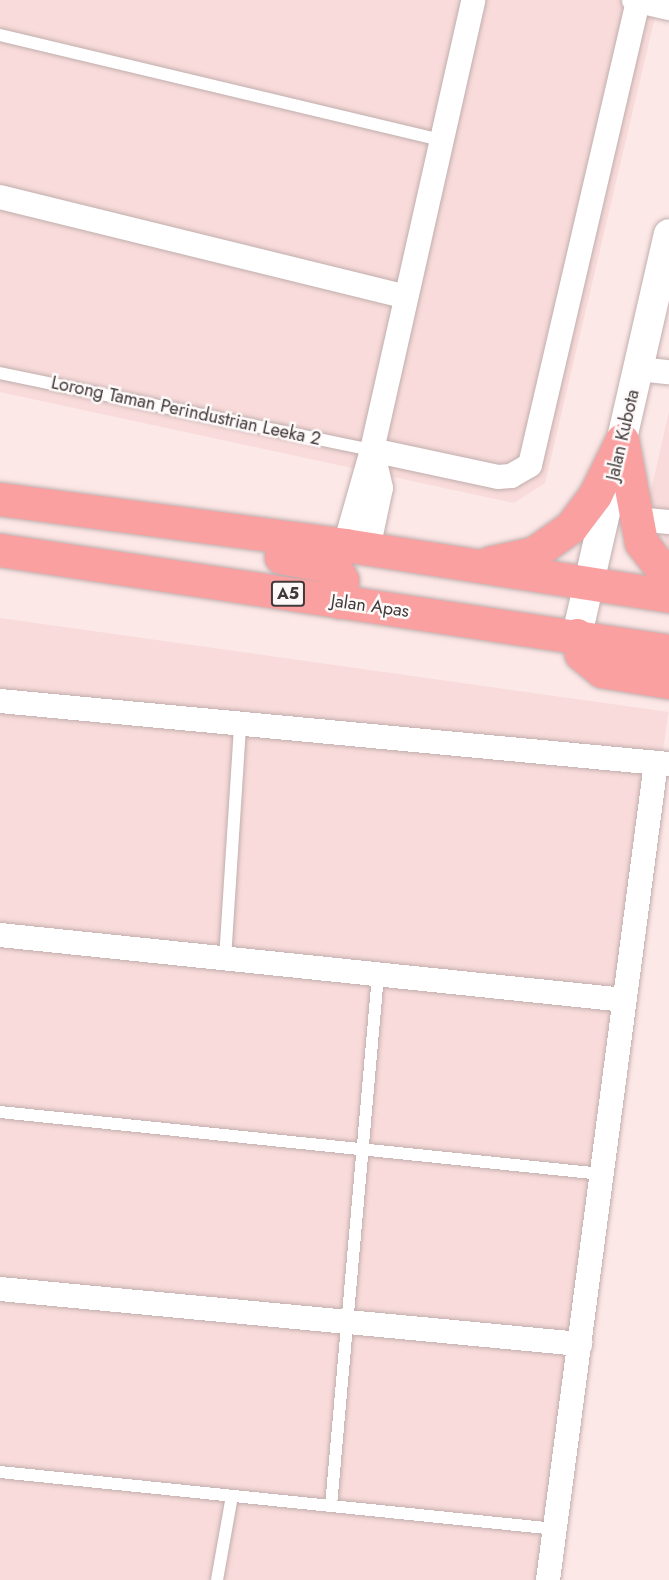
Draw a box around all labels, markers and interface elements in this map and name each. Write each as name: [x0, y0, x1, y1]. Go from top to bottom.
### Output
street label: Lorong Taman Perindustrian Leeka 2: [49, 372, 323, 450]
street label: Jalan Kubota: [602, 387, 644, 483]
road number: A5: [270, 581, 306, 607]
street label: Jalan Apas: [330, 590, 410, 622]

